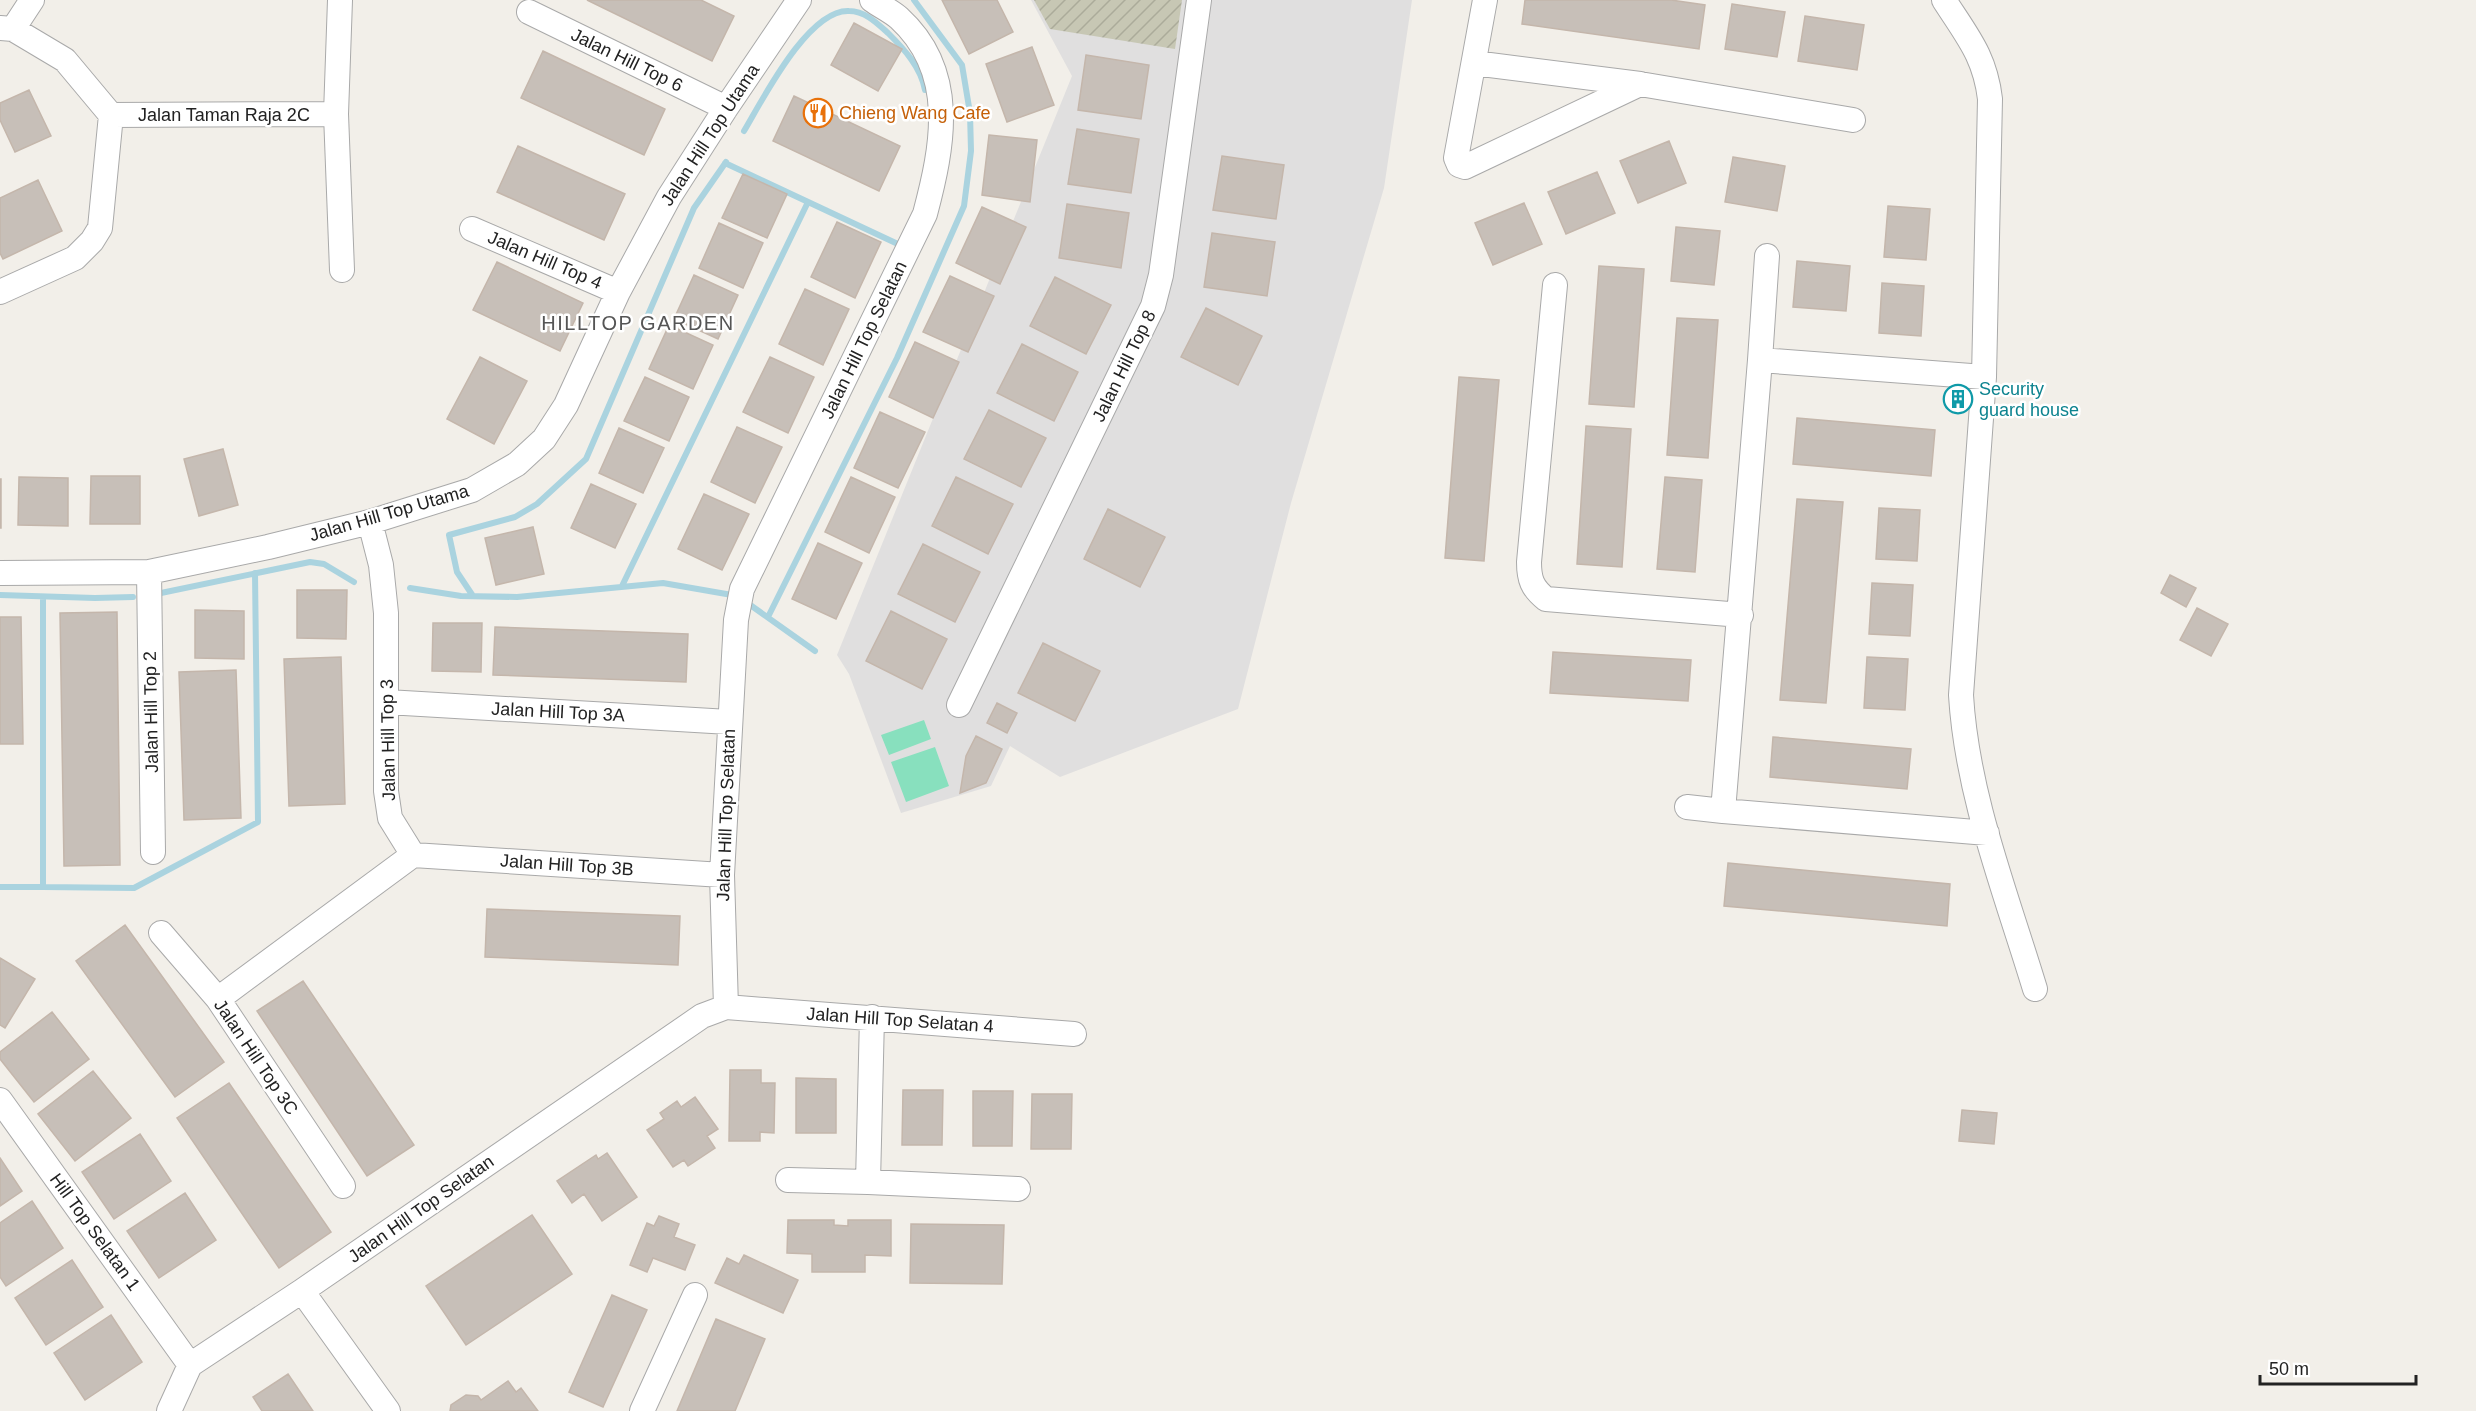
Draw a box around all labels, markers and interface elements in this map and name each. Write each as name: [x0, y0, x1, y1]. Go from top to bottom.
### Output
street label: Jalan Hill Top 6: [568, 24, 686, 96]
street label: Jalan Hill Top Utama: [657, 60, 764, 210]
restaurant icon: Chieng Wang Cafe: [802, 97, 834, 129]
place label: Chieng Wang Cafe: [839, 103, 990, 123]
street label: Jalan Taman Raja 2C: [138, 105, 310, 125]
street label: Jalan Hill Top 4: [485, 227, 605, 293]
street label: Jalan Hill Top Selatan: [817, 258, 911, 422]
street label: Jalan Hill Top 8: [1088, 307, 1160, 425]
district label: HILLTOP GARDEN: [541, 312, 735, 334]
place label: Security guard house: [1979, 379, 2079, 420]
building icon: Security guard house: [1942, 383, 1974, 415]
street label: Jalan Hill Top Utama: [307, 480, 472, 545]
street label: Jalan Hill Top 2: [140, 651, 162, 773]
street label: Jalan Hill Top 3: [377, 679, 399, 801]
street label: Jalan Hill Top 3A: [491, 699, 625, 725]
street label: Jalan Hill Top Selatan: [713, 728, 739, 902]
street label: Jalan Hill Top 3B: [500, 850, 634, 880]
street label: Jalan Hill Top 3C: [210, 996, 302, 1118]
street label: Jalan Hill Top Selatan 4: [806, 1003, 994, 1037]
street label: Jalan Hill Top Selatan: [344, 1151, 498, 1267]
street label: Hill Top Selatan 1: [46, 1170, 144, 1294]
scale bar: [2260, 1348, 2416, 1386]
text: 50 m: [2269, 1359, 2309, 1379]

